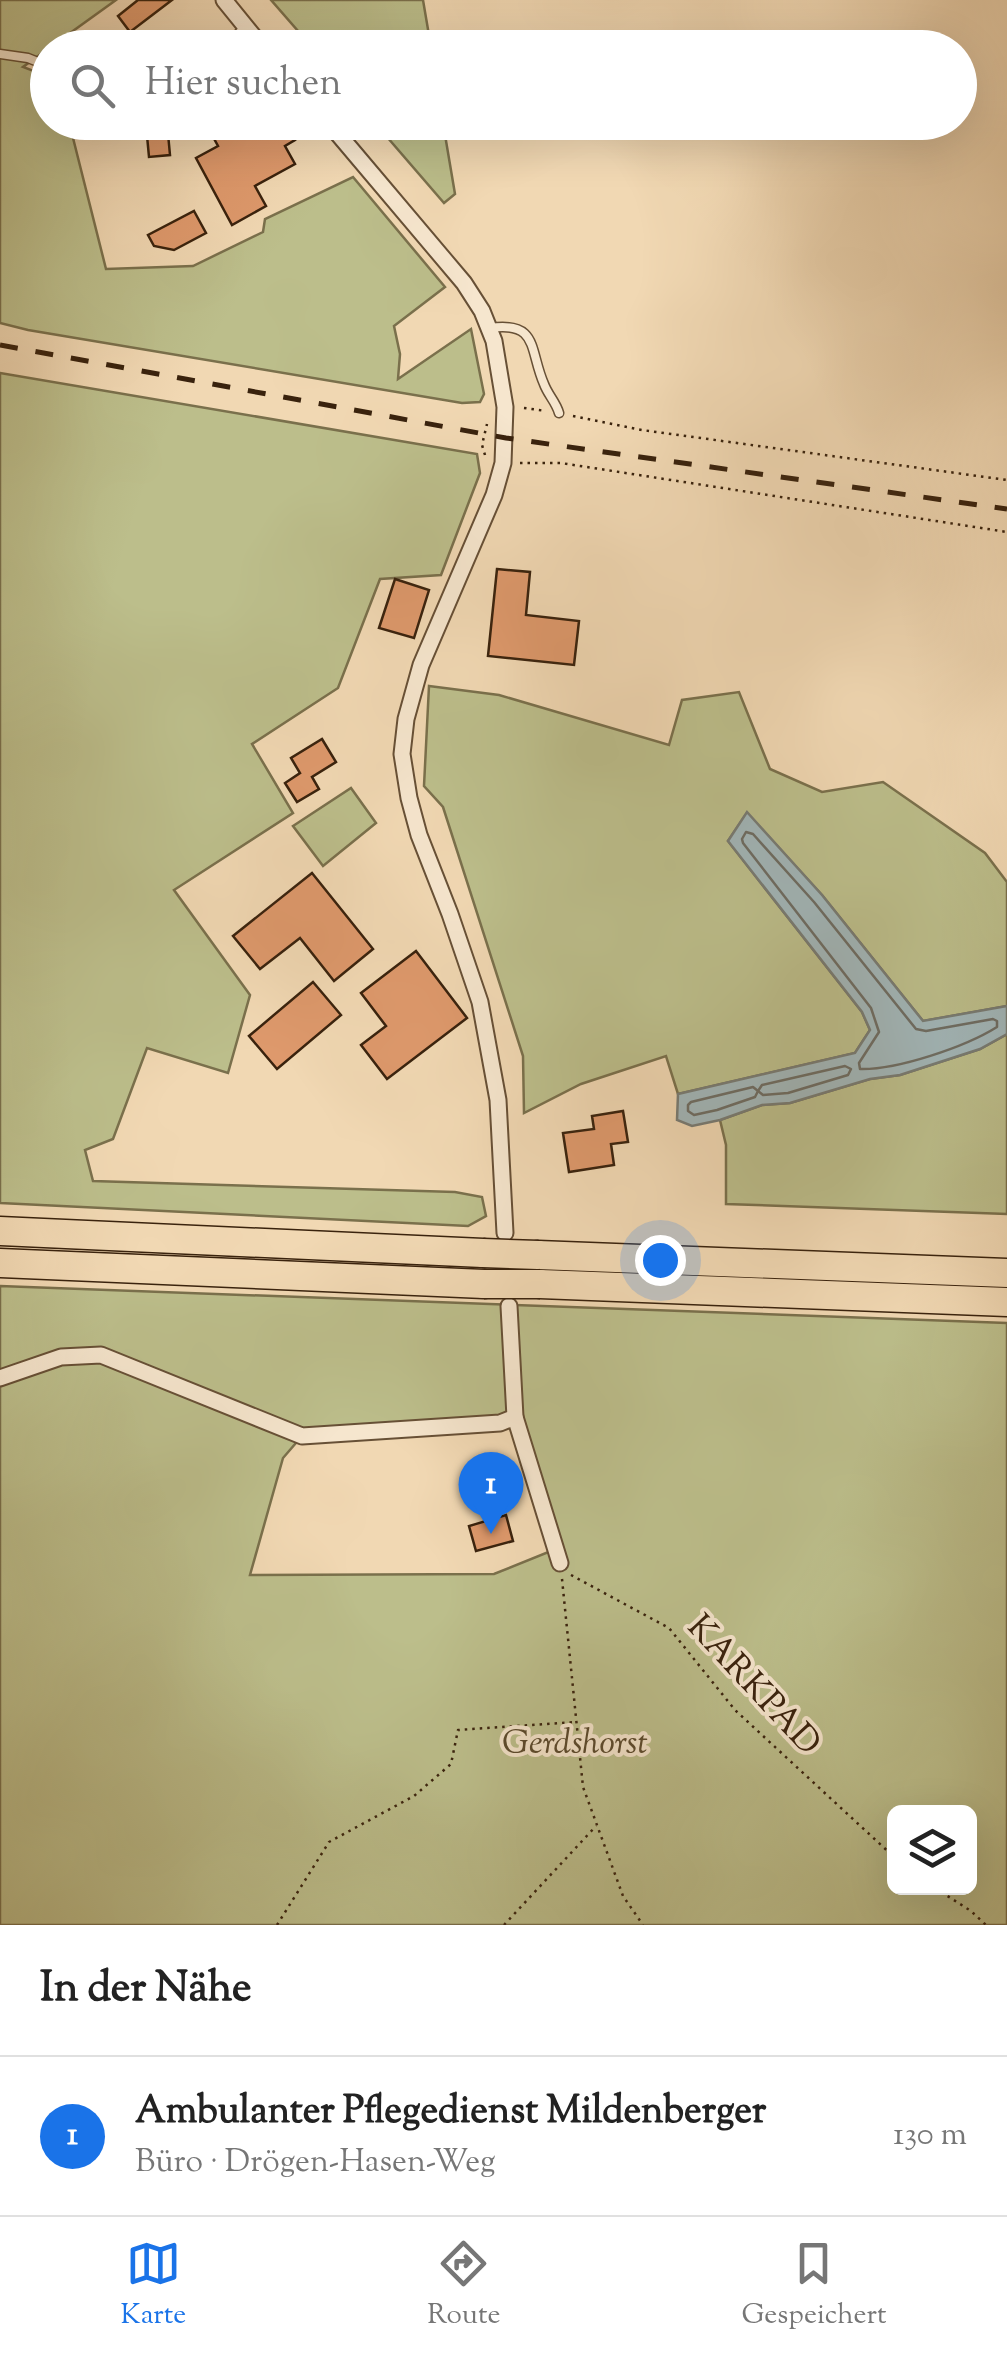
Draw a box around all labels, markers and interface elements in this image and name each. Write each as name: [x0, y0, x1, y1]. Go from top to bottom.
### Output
search box: [30, 30, 977, 140]
icon: search: [65, 58, 120, 113]
text: Hier suchen: [145, 58, 342, 112]
your location: [635, 1235, 686, 1286]
pin: 1: [458, 1452, 524, 1534]
street label: KARKPAD: [673, 1604, 831, 1768]
park label: Gerdshorst: [502, 1719, 648, 1770]
map controls: [887, 1805, 977, 1895]
button: layers: [887, 1805, 977, 1895]
text: In der Nähe: [40, 1960, 252, 2020]
text: Ambulanter Pflegedienst Mildenberger: [135, 2086, 766, 2140]
text: 1: [67, 2113, 78, 2159]
text: 130 m: [893, 2113, 967, 2159]
text: Büro · Drögen-Hasen-Weg: [135, 2140, 496, 2186]
tab: Karte: [120, 2236, 186, 2336]
tab: Route: [427, 2236, 501, 2336]
tab: Gespeichert: [741, 2236, 887, 2336]

